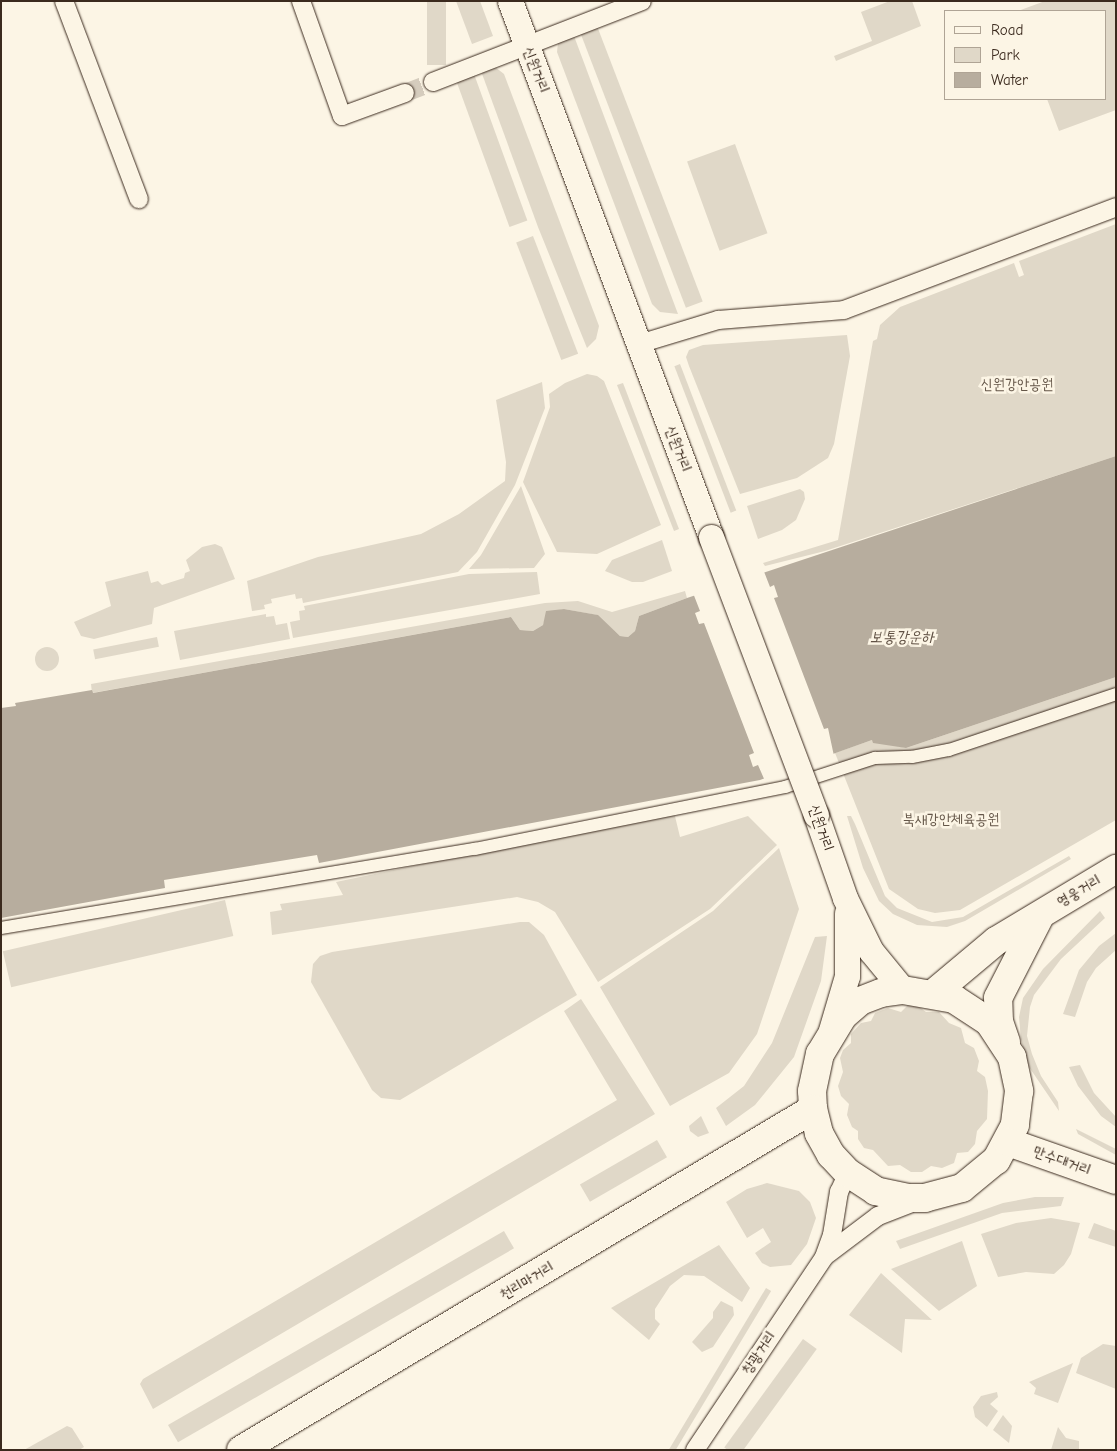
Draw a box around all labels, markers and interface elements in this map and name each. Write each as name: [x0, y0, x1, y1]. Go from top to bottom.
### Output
legend: [944, 10, 1107, 100]
text: Road: [991, 21, 1023, 39]
street label: 신원거리: [519, 44, 553, 96]
text: Park: [991, 46, 1020, 64]
text: Water: [991, 71, 1028, 89]
park label: 신원강안공원: [981, 376, 1053, 394]
street label: 신원거리: [661, 423, 695, 475]
water label: 보통강운하: [870, 627, 934, 647]
street label: 신원거리: [805, 802, 837, 854]
park label: 북새강안체육공원: [903, 811, 999, 829]
street label: 영웅거리: [1054, 871, 1104, 911]
street label: 만수대거리: [1031, 1142, 1093, 1180]
street label: 천리마거리: [496, 1258, 558, 1304]
street label: 창광거리: [738, 1328, 780, 1378]

